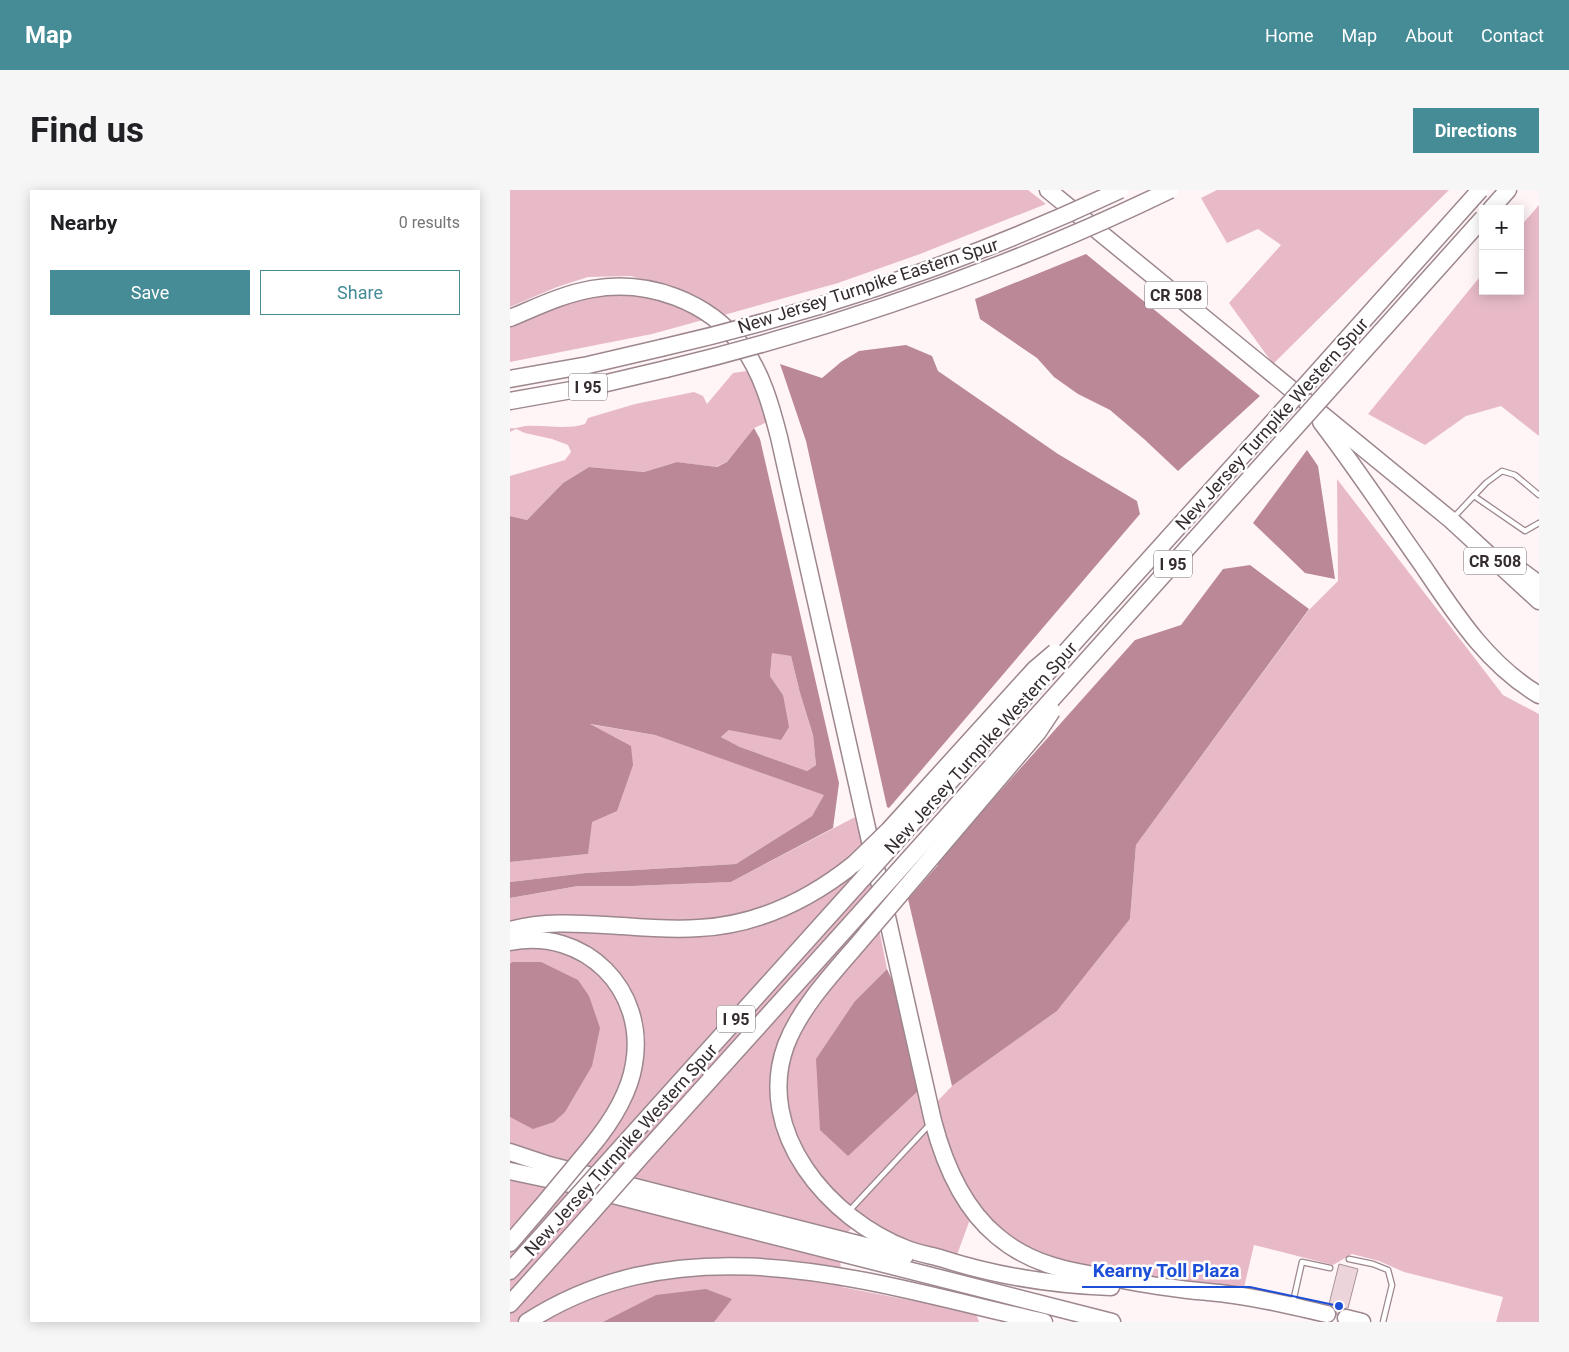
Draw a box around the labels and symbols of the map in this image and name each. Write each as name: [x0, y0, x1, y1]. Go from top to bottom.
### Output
street label: New Jersey Turnpike Eastern Spur: [735, 233, 1001, 338]
road number: CR 508: [1145, 282, 1207, 308]
street label: New Jersey Turnpike Western Spur: [1171, 313, 1372, 534]
road number: I 95: [569, 373, 607, 400]
road number: CR 508: [1464, 548, 1526, 574]
road number: I 95: [1154, 550, 1192, 578]
street label: New Jersey Turnpike Western Spur: [880, 637, 1081, 858]
road number: I 95: [717, 1006, 755, 1032]
street label: New Jersey Turnpike Western Spur: [520, 1039, 721, 1260]
callout: Kearny Toll Plaza: [1082, 1253, 1250, 1287]
text: Kearny Toll Plaza: [1093, 1259, 1239, 1282]

